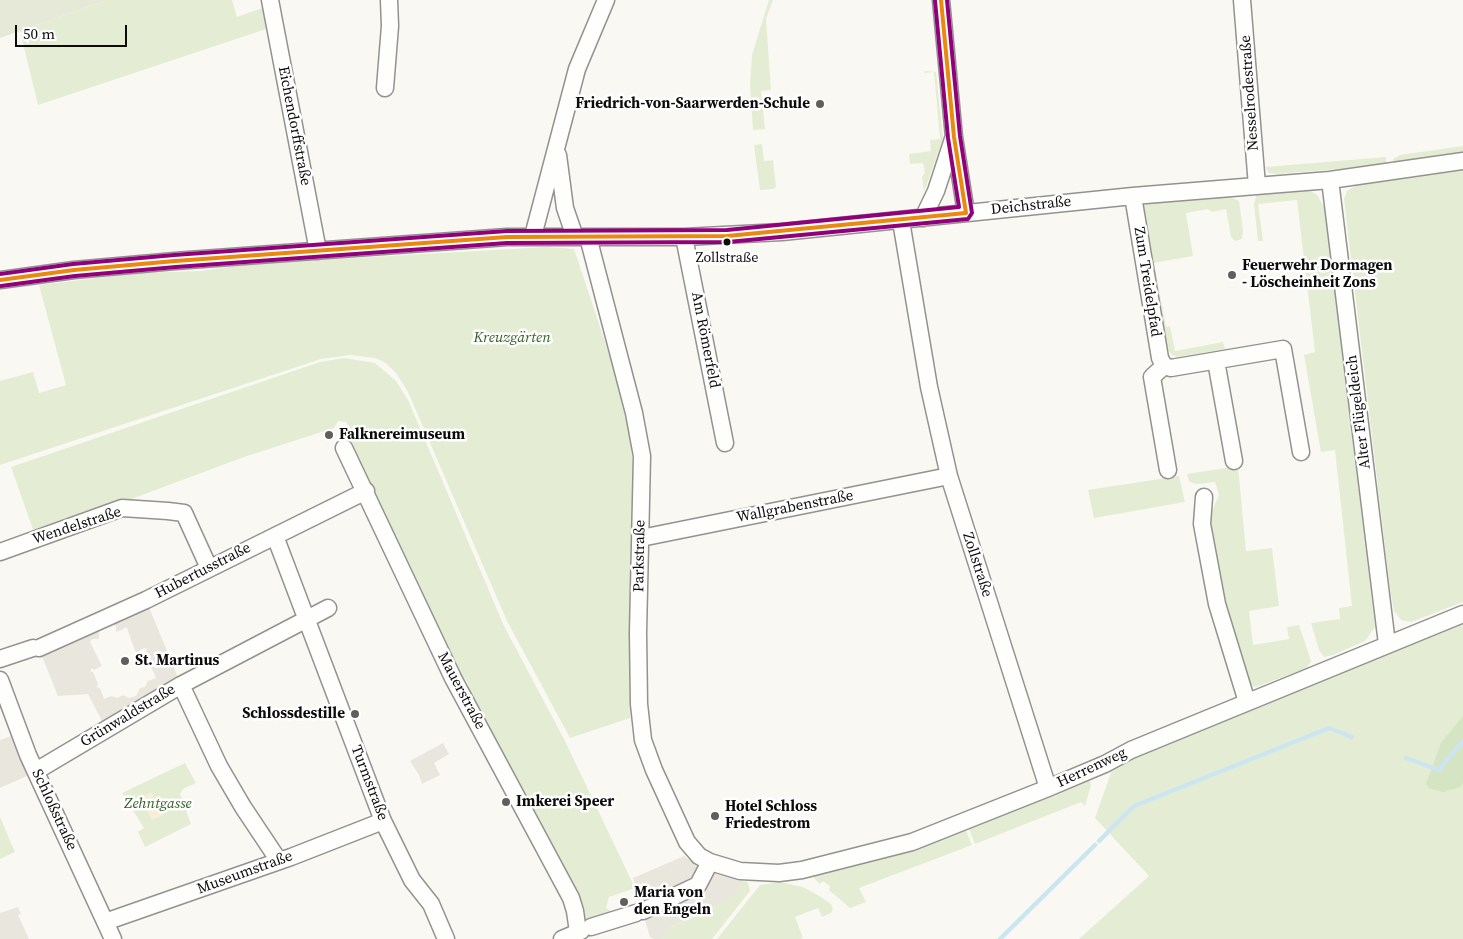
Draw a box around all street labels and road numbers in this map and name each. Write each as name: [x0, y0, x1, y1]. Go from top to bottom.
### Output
street label: Nesselrodestraße: [1237, 35, 1263, 151]
street label: Eichendorffstraße: [274, 65, 314, 187]
street label: Deichstraße: [990, 193, 1072, 219]
street label: Zum Treidelpfad: [1129, 226, 1165, 338]
street label: Am Römerfeld: [687, 290, 723, 390]
street label: Alter Flügeldeich: [1343, 354, 1375, 470]
street label: Wallgrabenstraße: [735, 487, 855, 527]
street label: Wendelstraße: [30, 503, 124, 549]
street label: Parkstraße: [630, 520, 650, 592]
street label: Zollstraße: [958, 530, 996, 600]
street label: Hubertusstraße: [152, 539, 254, 603]
street label: Mauerstraße: [433, 649, 489, 733]
street label: Grünwaldstraße: [77, 681, 179, 751]
street label: Turmstraße: [346, 743, 392, 823]
street label: Herrenweg: [1054, 744, 1130, 792]
street label: Schloßstraße: [27, 767, 81, 853]
street label: Museumstraße: [195, 847, 295, 899]

